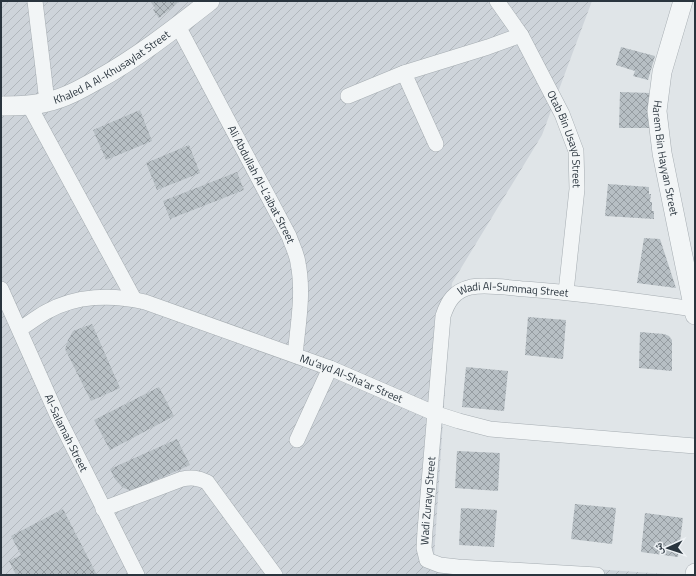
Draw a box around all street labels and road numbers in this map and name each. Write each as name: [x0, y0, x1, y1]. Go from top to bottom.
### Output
street label: Khaled A Al-Khusaylat Street: [51, 26, 173, 108]
street label: Otab Bin Usayd Street: [543, 88, 585, 188]
street label: Harem Bin Hayyan Street: [649, 99, 683, 217]
street label: Ali Abdullah Al-L‘aibat Street: [224, 122, 299, 246]
street label: Wadi Al-Summaq Street: [455, 278, 570, 301]
street label: Mu‘ayd Al-Sha‘ar Street: [298, 350, 406, 407]
street label: Al-Salamah Street: [41, 391, 92, 475]
street label: Wadi Zurayq Street: [416, 456, 439, 545]

